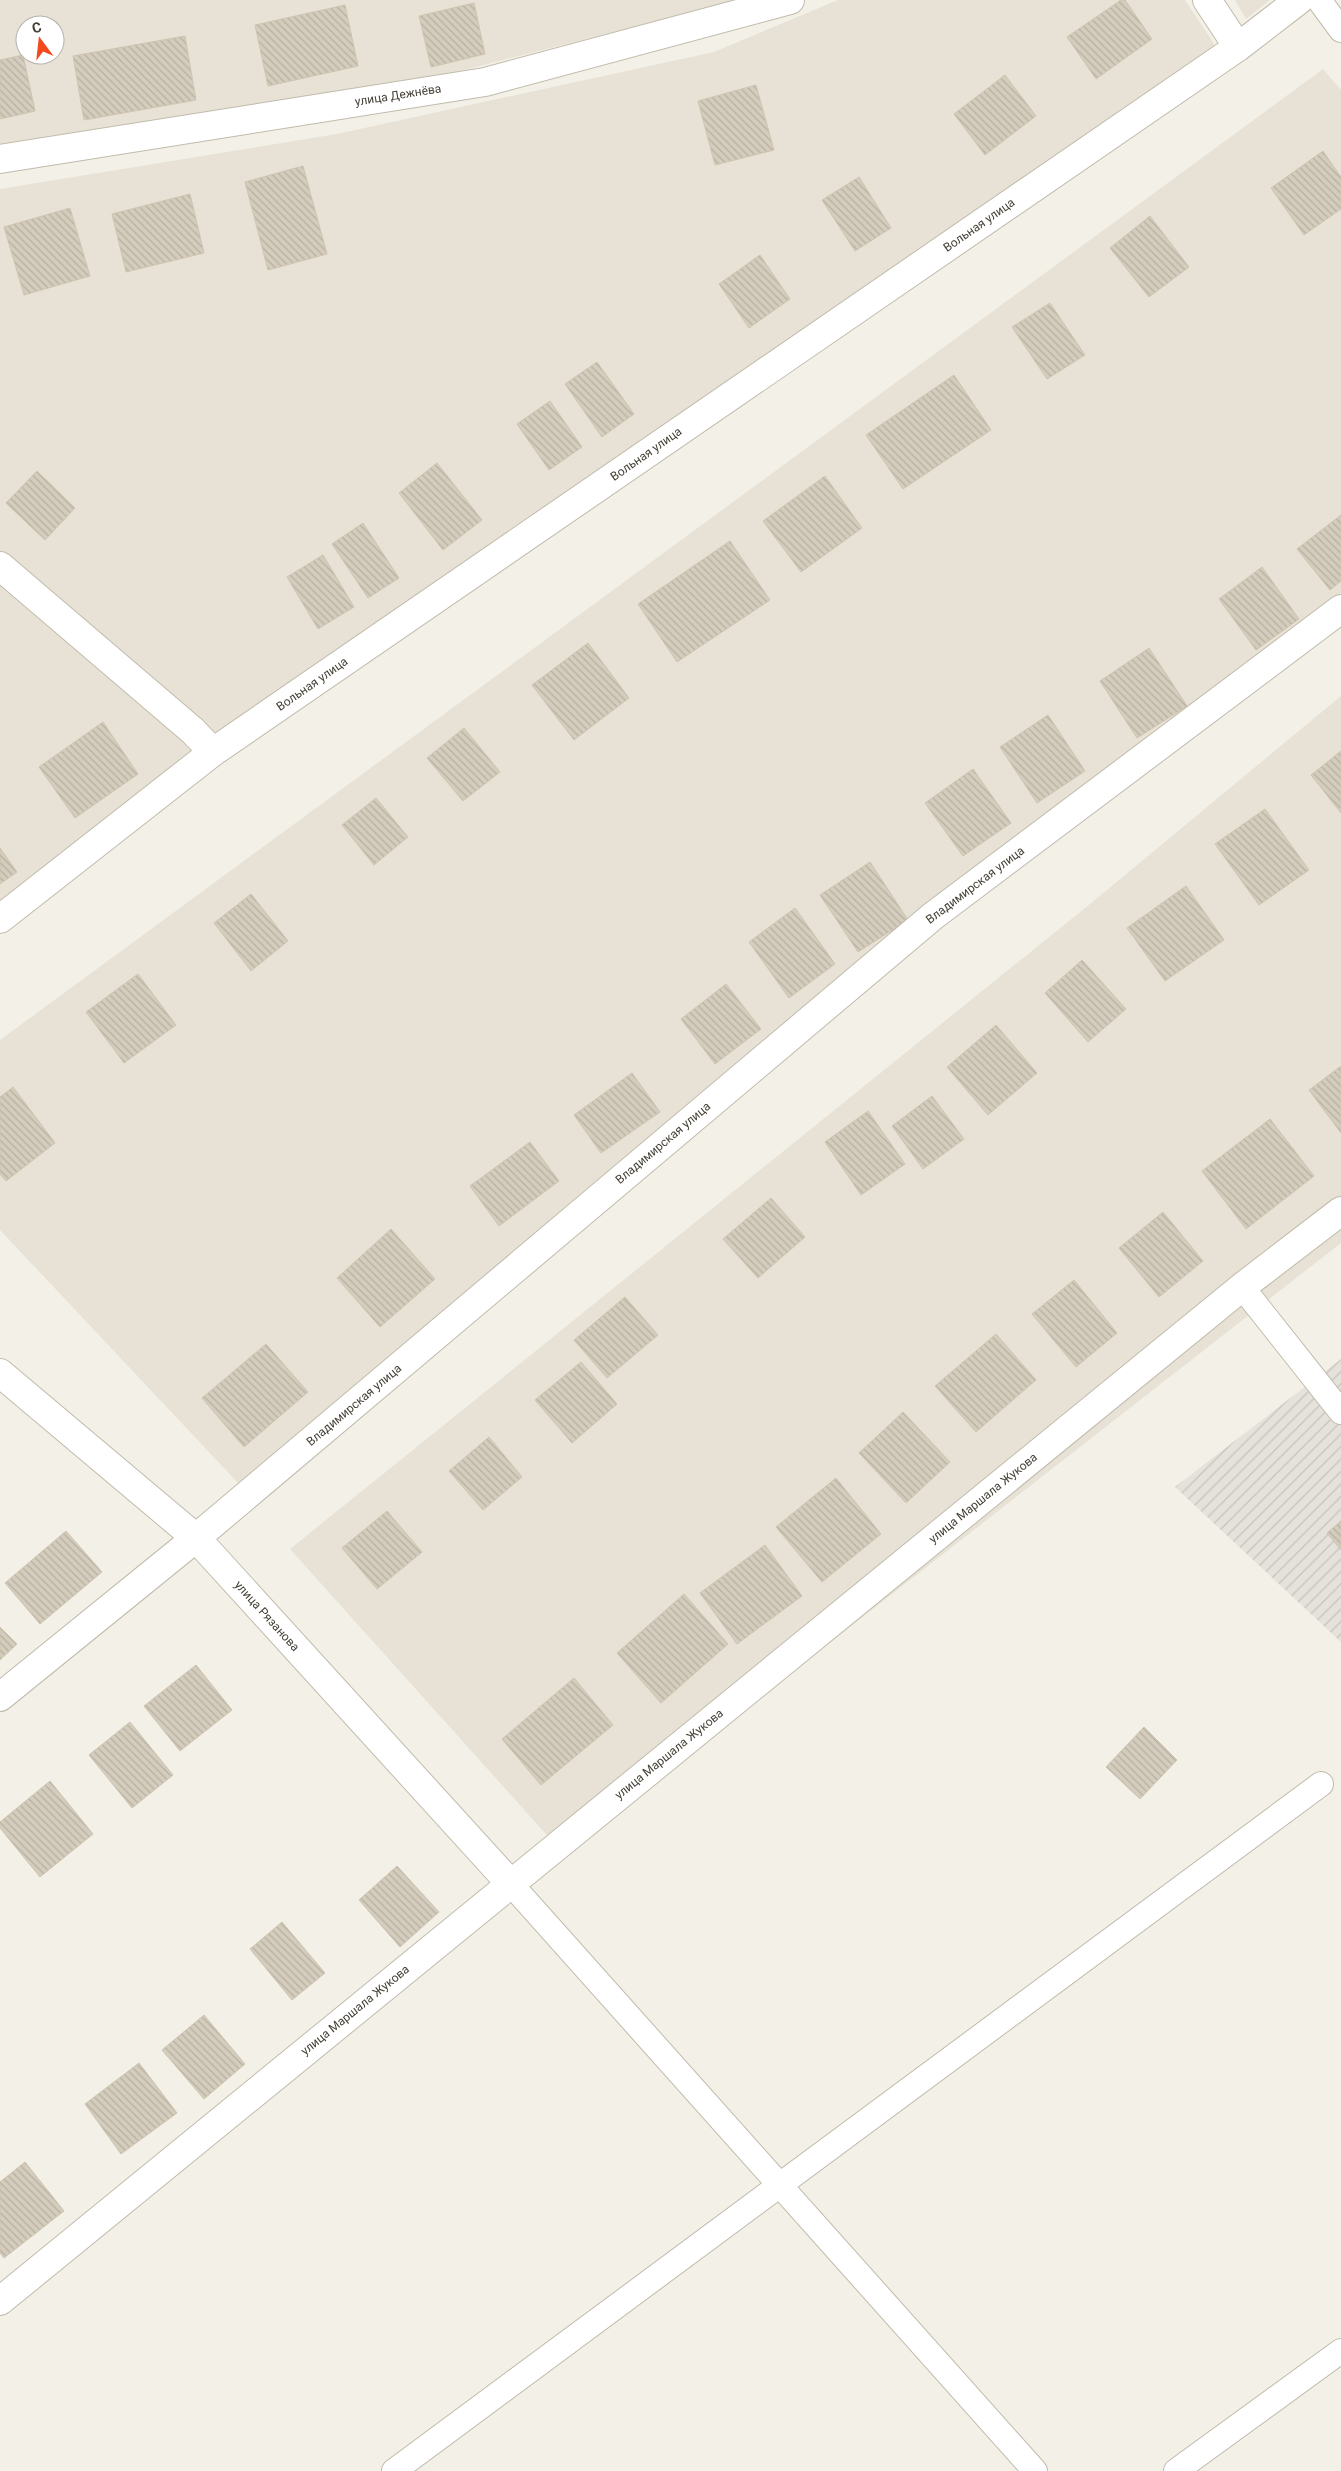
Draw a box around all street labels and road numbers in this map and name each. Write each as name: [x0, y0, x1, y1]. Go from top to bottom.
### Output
street label: улица Дежнёва: [354, 81, 442, 109]
street label: Вольная улица: [941, 195, 1017, 255]
street label: Вольная улица: [608, 424, 684, 484]
street label: Вольная улица: [274, 654, 350, 714]
street label: Владимирская улица: [923, 843, 1027, 927]
street label: Владимирская улица: [613, 1099, 713, 1187]
street label: Владимирская улица: [304, 1361, 404, 1449]
street label: улица Маршала Жукова: [926, 1450, 1040, 1546]
street label: улица Рязанова: [232, 1578, 302, 1654]
street label: улица Маршала Жукова: [612, 1706, 726, 1802]
street label: улица Маршала Жукова: [298, 1962, 412, 2058]

